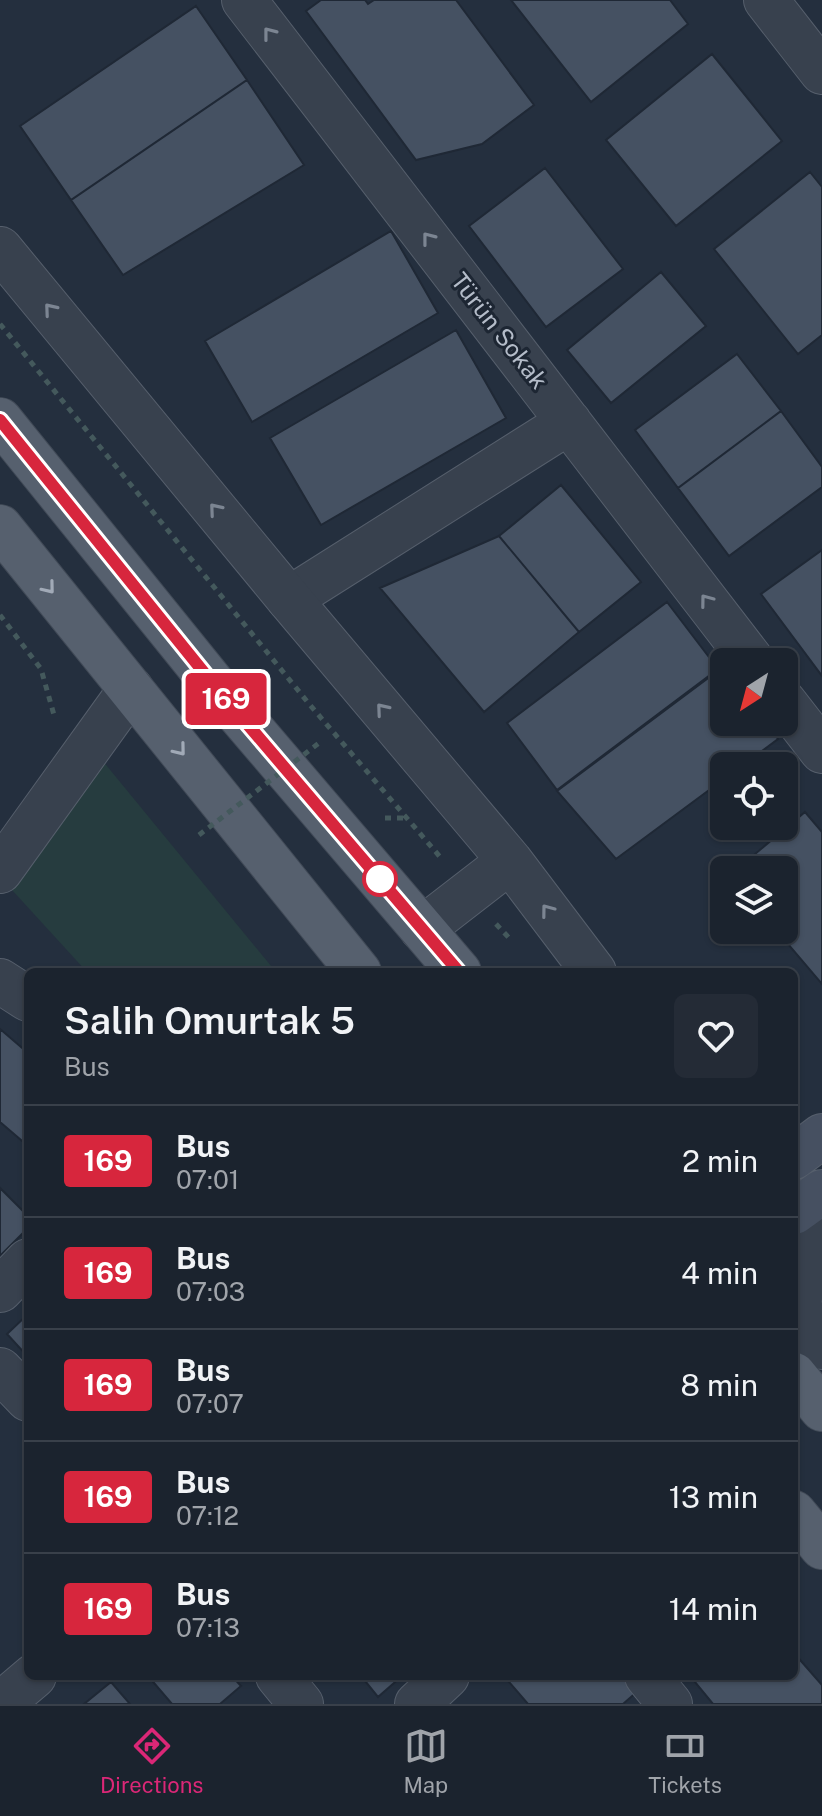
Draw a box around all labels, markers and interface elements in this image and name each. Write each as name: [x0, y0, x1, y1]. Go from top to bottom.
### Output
one-way arrow: [265, 27, 279, 42]
one-way arrow: [424, 233, 438, 247]
street label: Türün Sokak: [446, 267, 554, 394]
one-way arrow: [45, 304, 60, 318]
one-way arrow: [210, 504, 225, 519]
one-way arrow: [39, 578, 54, 593]
one-way arrow: [701, 595, 716, 609]
north arrow: [710, 648, 798, 736]
map controls: [710, 648, 798, 944]
line badge: 169: [180, 673, 272, 725]
text: 169: [202, 682, 250, 715]
one-way arrow: [377, 704, 392, 718]
one-way arrow: [170, 741, 185, 755]
button: locate: [710, 752, 798, 840]
button: layers: [710, 856, 798, 944]
unlabelled marker: [363, 862, 397, 896]
one-way arrow: [542, 904, 556, 919]
button: heart: [674, 994, 758, 1078]
text: Salih Omurtak 5: [64, 998, 355, 1043]
text: Bus: [64, 1051, 110, 1082]
text: Bus: [176, 1128, 230, 1164]
text: 2 min: [682, 1143, 758, 1179]
text: 169: [84, 1144, 132, 1177]
text: 07:01: [176, 1164, 239, 1195]
text: Bus: [176, 1240, 230, 1276]
text: 4 min: [681, 1255, 758, 1291]
text: 169: [84, 1256, 132, 1289]
text: 07:03: [176, 1276, 245, 1307]
text: Bus: [176, 1352, 230, 1388]
text: 8 min: [680, 1367, 758, 1403]
text: 169: [84, 1368, 132, 1401]
text: 07:07: [176, 1388, 244, 1419]
text: Bus: [176, 1464, 230, 1500]
text: 13 min: [669, 1479, 758, 1515]
text: 169: [84, 1480, 132, 1513]
text: 07:12: [176, 1500, 239, 1531]
text: Bus: [176, 1576, 230, 1612]
text: 14 min: [669, 1591, 758, 1627]
text: 169: [84, 1592, 132, 1625]
text: 07:13: [176, 1612, 240, 1643]
tab: Directions: [100, 1724, 203, 1798]
tab: Map: [403, 1724, 448, 1798]
tab: Tickets: [648, 1724, 722, 1798]

